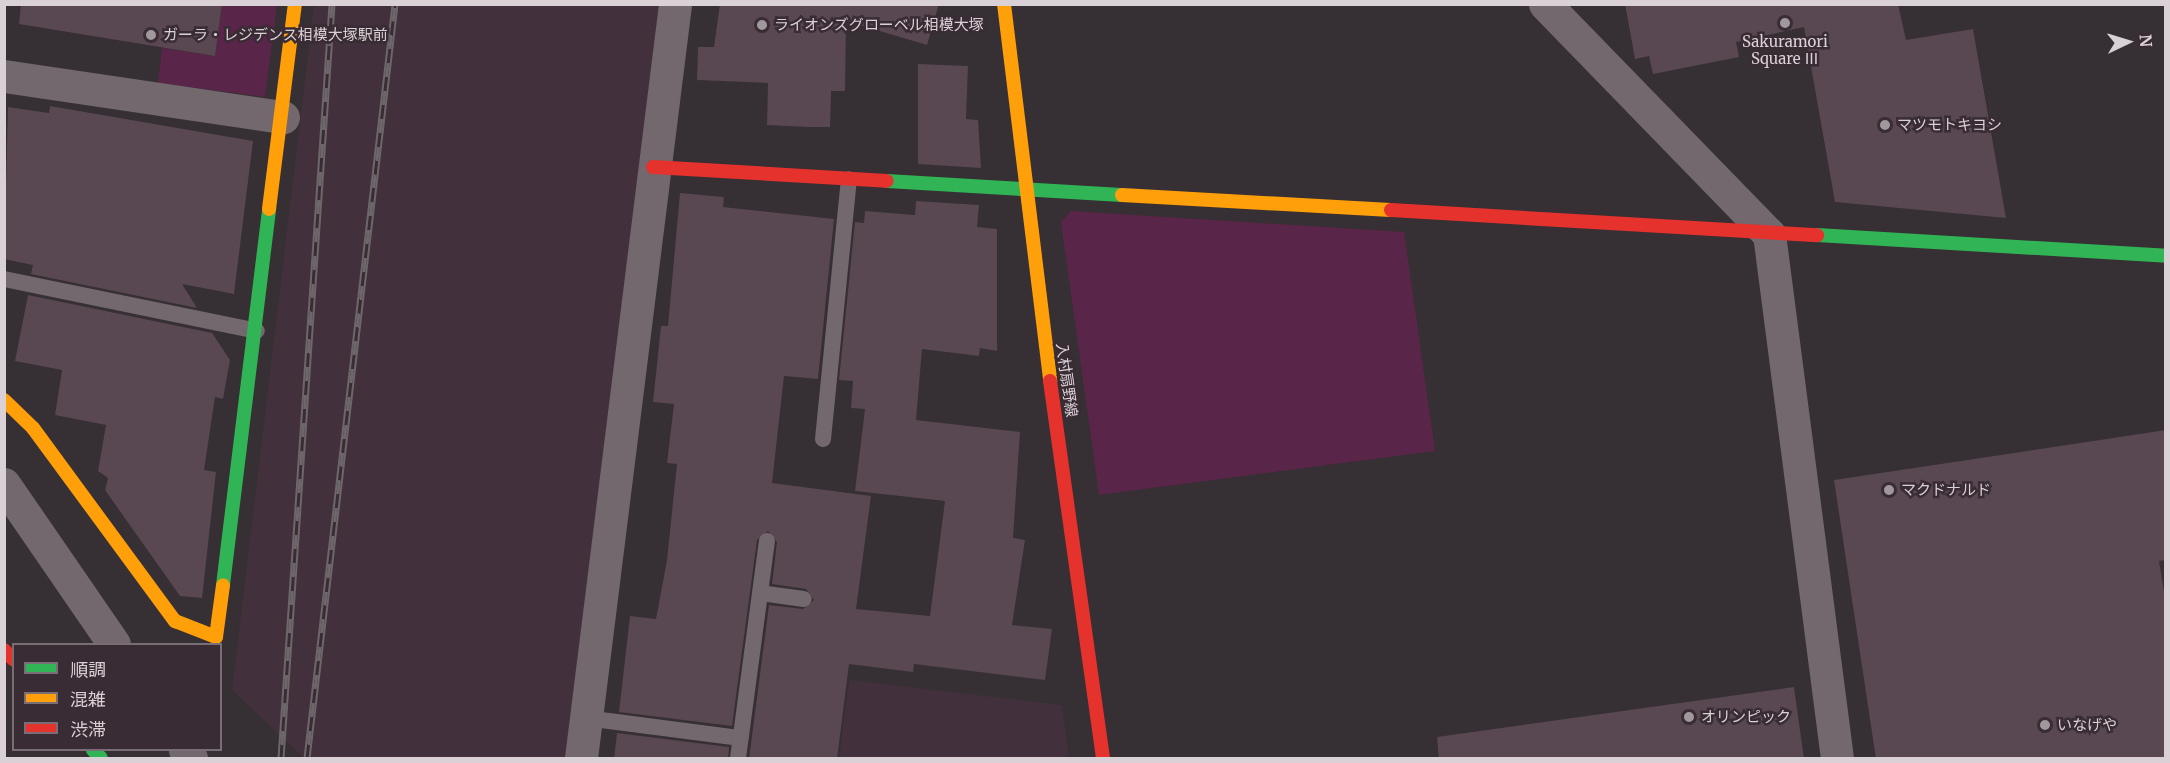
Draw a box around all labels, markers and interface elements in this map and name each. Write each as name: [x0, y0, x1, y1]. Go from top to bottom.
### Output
north arrow: [2098, 12, 2158, 72]
place label: ライオンズグローベル相模大塚: [774, 16, 984, 34]
marker: Sakuramori Square Ⅲ: [1778, 16, 1792, 30]
marker: ライオンズグローベル相模大塚: [755, 18, 769, 32]
place label: ガーラ・レジデンス相模大塚駅前: [163, 26, 388, 44]
marker: ガーラ・レジデンス相模大塚駅前: [144, 28, 158, 42]
place label: Sakuramori Square Ⅲ: [1742, 32, 1828, 67]
text: N: [2136, 34, 2156, 48]
place label: マツモトキヨシ: [1897, 116, 2002, 134]
marker: マツモトキヨシ: [1878, 118, 1892, 132]
street label: 入村扇野線: [1053, 342, 1081, 418]
place label: マクドナルド: [1901, 481, 1991, 499]
marker: マクドナルド: [1882, 483, 1896, 497]
legend: [12, 643, 222, 751]
text: 順調: [70, 658, 106, 681]
text: 混雑: [70, 688, 106, 711]
place label: オリンピック: [1701, 708, 1791, 726]
marker: オリンピック: [1682, 710, 1696, 724]
place label: いなげや: [2057, 716, 2117, 734]
text: 渋滞: [70, 718, 106, 741]
marker: いなげや: [2038, 718, 2052, 732]

